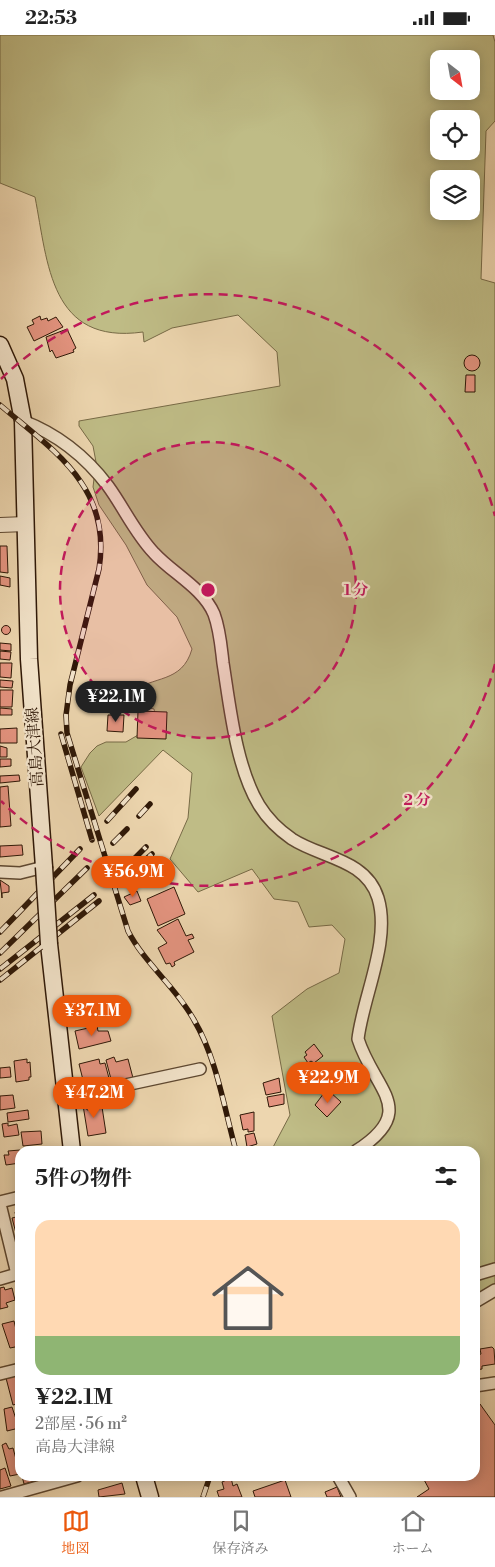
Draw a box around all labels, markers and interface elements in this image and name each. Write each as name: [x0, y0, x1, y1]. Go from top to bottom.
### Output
text: 22:53: [25, 6, 77, 30]
north arrow: [430, 50, 480, 100]
map controls: [430, 50, 480, 220]
button: locate: [430, 110, 480, 160]
button: layers: [430, 170, 480, 220]
centre of rings: [199, 581, 217, 599]
text: 1 分: [344, 581, 368, 600]
pin: ¥22.1M: [75, 681, 157, 723]
text: ¥22.1M: [86, 687, 146, 707]
street label: 高島大津線: [22, 706, 48, 788]
text: 2 分: [404, 791, 430, 810]
pin: ¥56.9M: [92, 855, 174, 898]
text: ¥56.9M: [102, 862, 164, 882]
pin: ¥37.1M: [51, 995, 133, 1037]
text: ¥37.1M: [63, 1001, 121, 1021]
pin: ¥22.9M: [287, 1061, 369, 1104]
text: ¥22.9M: [297, 1068, 359, 1088]
pin: ¥47.2M: [53, 1077, 135, 1119]
text: ¥47.2M: [64, 1083, 124, 1103]
icon: filters: [432, 1162, 460, 1190]
text: 5件の物件: [35, 1166, 132, 1192]
icon: home: [203, 1253, 293, 1343]
text: ¥22.1M: [35, 1385, 113, 1411]
text: 2部屋 · 56 m²: [35, 1414, 127, 1434]
text: 高島大津線: [35, 1437, 115, 1457]
tab: 地図: [62, 1507, 90, 1558]
tab: 保存済み: [213, 1507, 269, 1558]
tab: ホーム: [392, 1507, 434, 1558]

